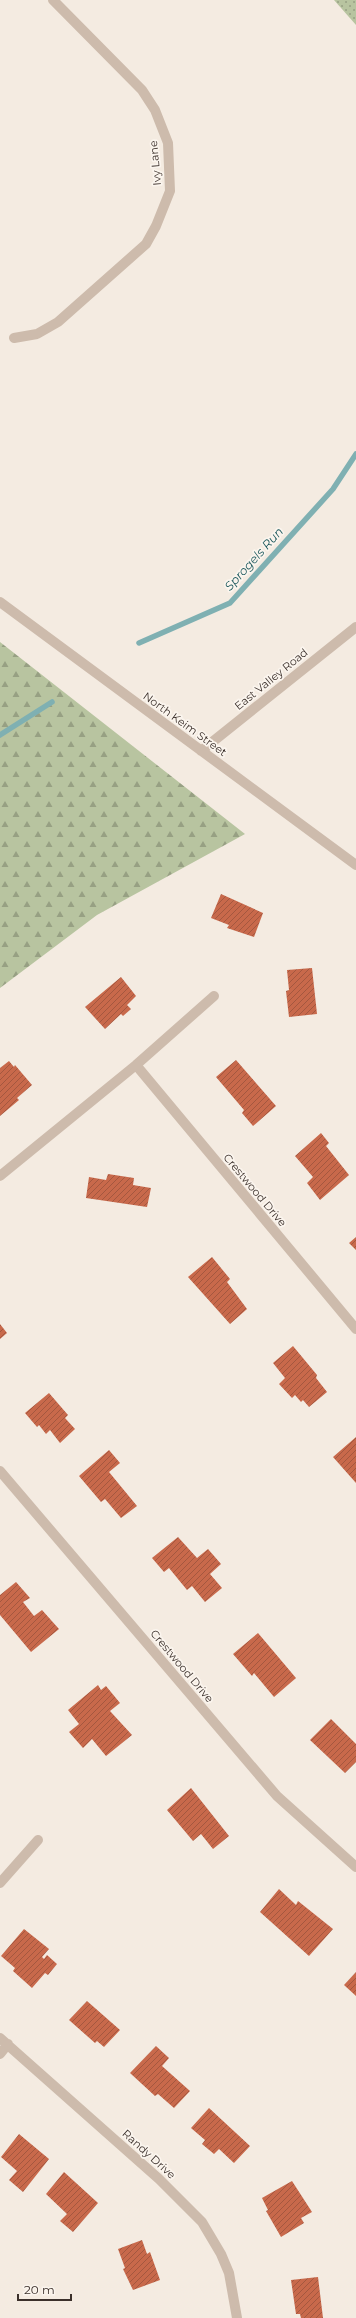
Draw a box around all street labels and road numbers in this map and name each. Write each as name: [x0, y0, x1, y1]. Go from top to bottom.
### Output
street label: Ivy Lane: [146, 140, 164, 186]
street label: East Valley Road: [232, 645, 310, 713]
street label: North Keim Street: [140, 689, 230, 759]
street label: Crestwood Drive: [220, 1151, 290, 1230]
street label: Crestwood Drive: [147, 1627, 217, 1706]
street label: Randy Drive: [119, 2126, 179, 2182]

